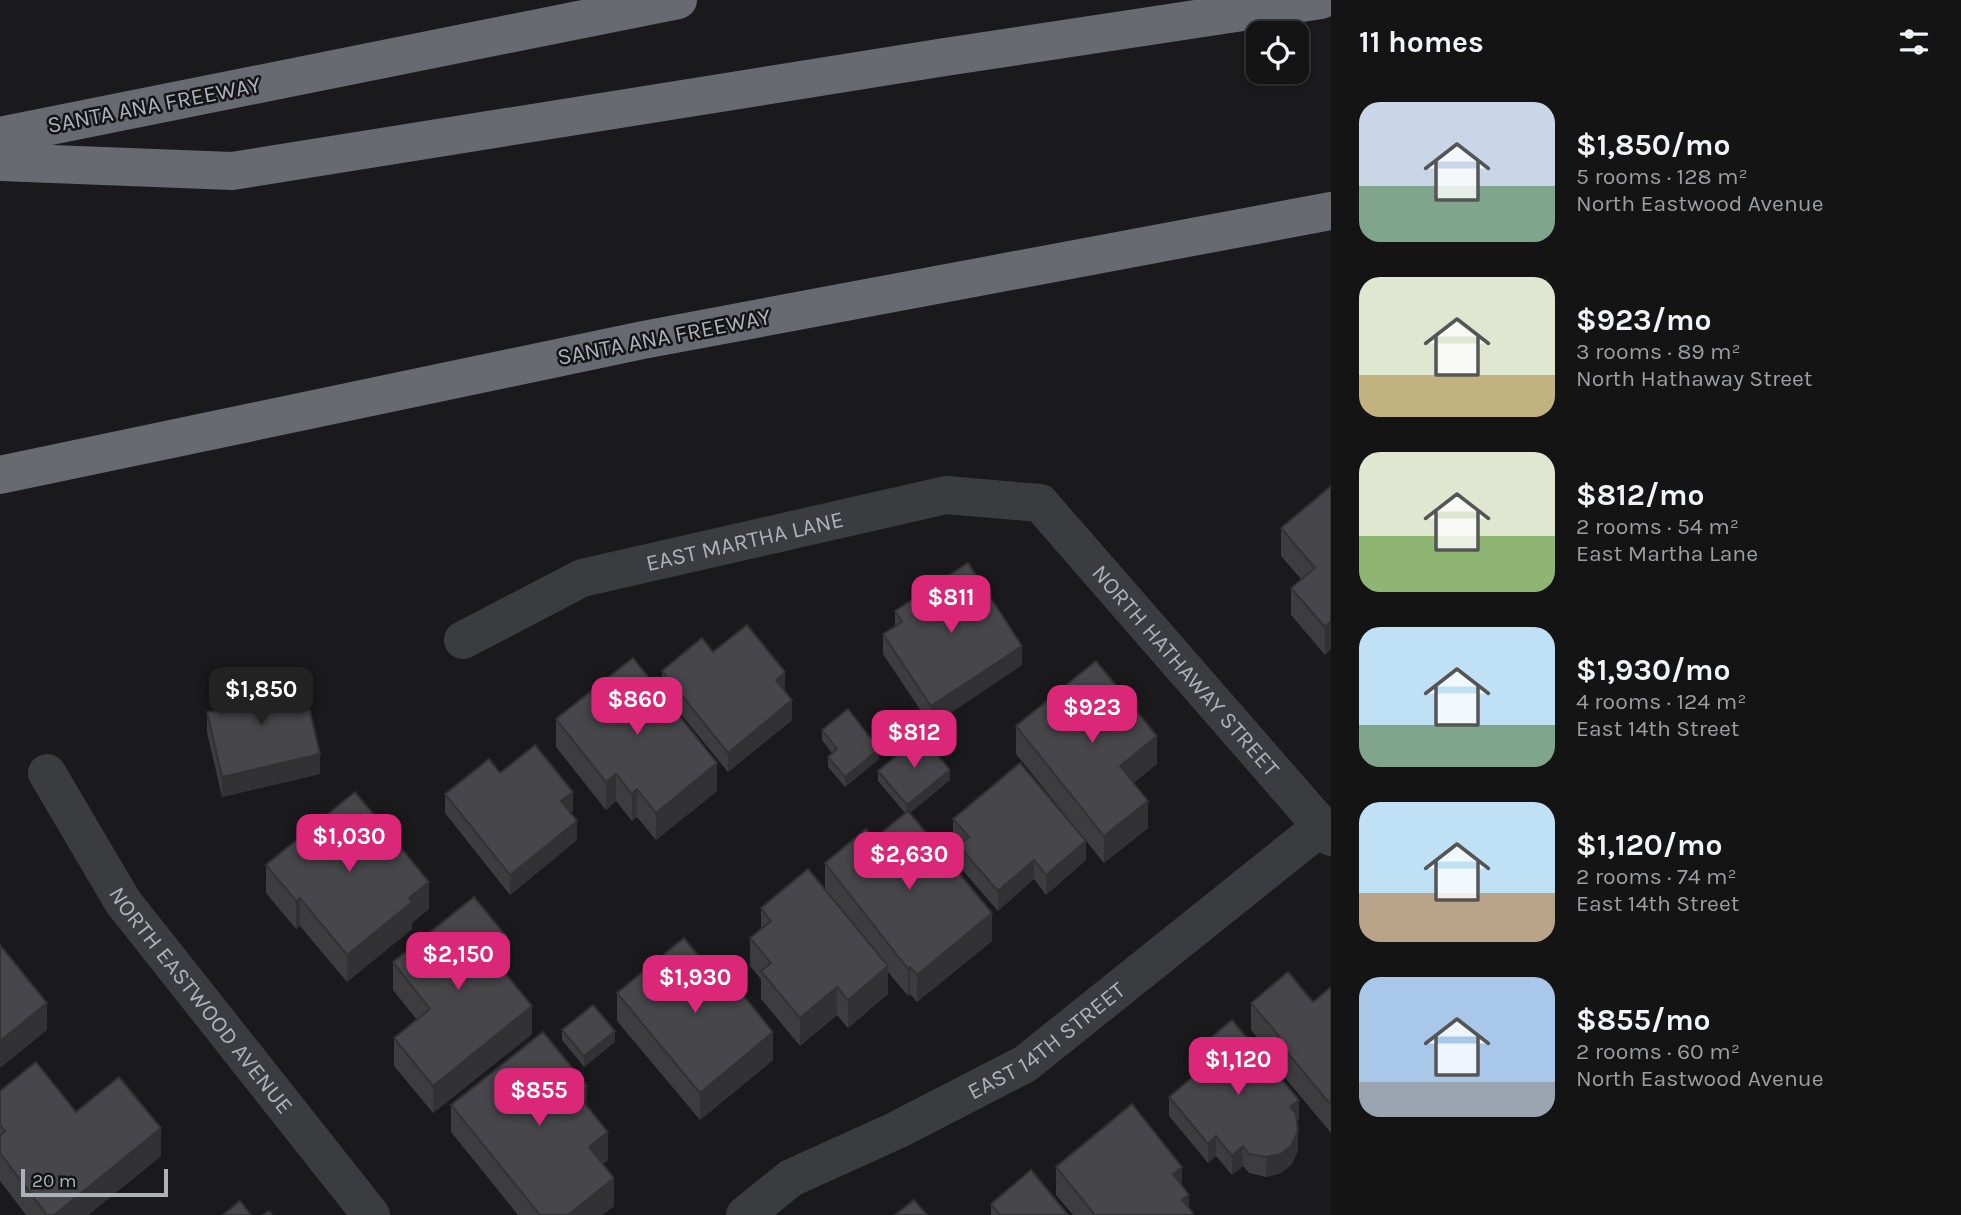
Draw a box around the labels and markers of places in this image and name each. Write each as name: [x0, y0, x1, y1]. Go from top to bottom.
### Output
pin: $811: [910, 576, 992, 635]
pin: $1,850: [204, 668, 318, 727]
pin: $860: [596, 678, 678, 737]
pin: $923: [1051, 686, 1133, 745]
pin: $812: [873, 710, 955, 770]
pin: $1,030: [292, 814, 406, 874]
pin: $2,630: [852, 832, 966, 892]
pin: $2,150: [401, 932, 515, 992]
pin: $1,930: [638, 956, 752, 1015]
pin: $1,120: [1181, 1038, 1295, 1097]
pin: $855: [498, 1068, 580, 1128]

